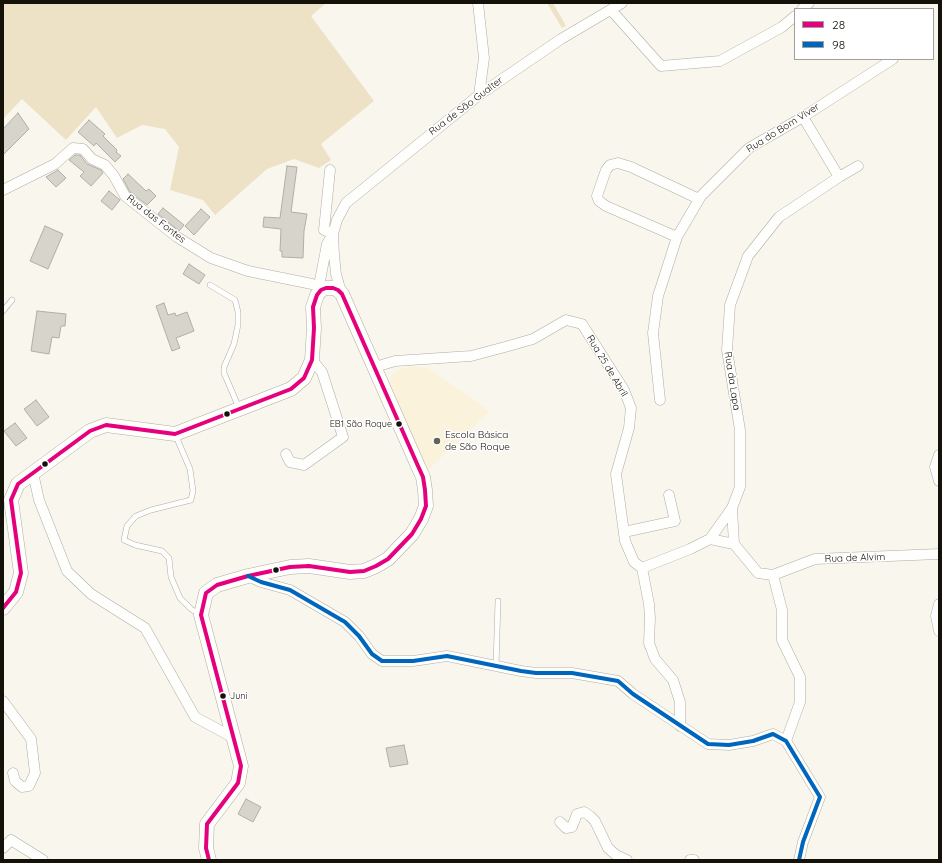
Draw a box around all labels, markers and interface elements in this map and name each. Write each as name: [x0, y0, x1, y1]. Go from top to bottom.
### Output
legend: [794, 8, 934, 60]
text: 28: [832, 17, 845, 32]
text: 98: [832, 37, 845, 52]
street label: Rua de São Gualter: [427, 74, 505, 138]
street label: Rua do Bom Viver: [744, 101, 822, 155]
street label: Rua das Fontes: [124, 192, 188, 246]
street label: Rua 25 de Abril: [584, 333, 630, 399]
street label: Rua da Lapa: [721, 351, 743, 411]
unlabelled marker: [222, 409, 232, 419]
place label: EB1 São Roque: [330, 419, 392, 429]
marker: EB1 São Roque: [394, 419, 404, 429]
place label: Escola Básica de São Roque: [445, 429, 510, 452]
marker: Escola Básica de São Roque: [432, 436, 442, 446]
unlabelled marker: [40, 459, 50, 469]
street label: Rua de Alvim: [825, 551, 885, 565]
unlabelled marker: [271, 565, 281, 575]
marker: Juni: [218, 691, 228, 701]
place label: Juni: [230, 691, 247, 701]

